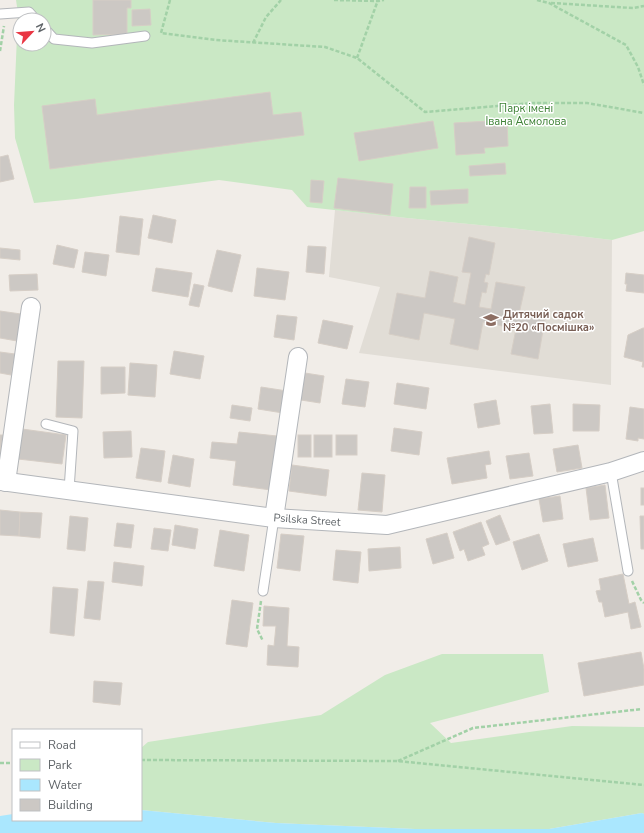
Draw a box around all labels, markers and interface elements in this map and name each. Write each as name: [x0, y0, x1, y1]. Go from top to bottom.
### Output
north arrow: [12, 12, 52, 52]
text: N: [32, 21, 49, 35]
park label: Парк імені Івана Асмолова: [485, 101, 567, 129]
place label: Дитячий садок №20 «Посмішка»: [503, 307, 594, 335]
school or university icon: Дитячий садок №20 «Посмішка»: [482, 311, 500, 329]
street label: Psilska Street: [273, 510, 341, 530]
legend: [12, 729, 142, 821]
text: Road: [48, 737, 76, 753]
text: Park: [48, 757, 73, 773]
text: Water: [48, 777, 82, 793]
text: Building: [48, 797, 93, 813]

